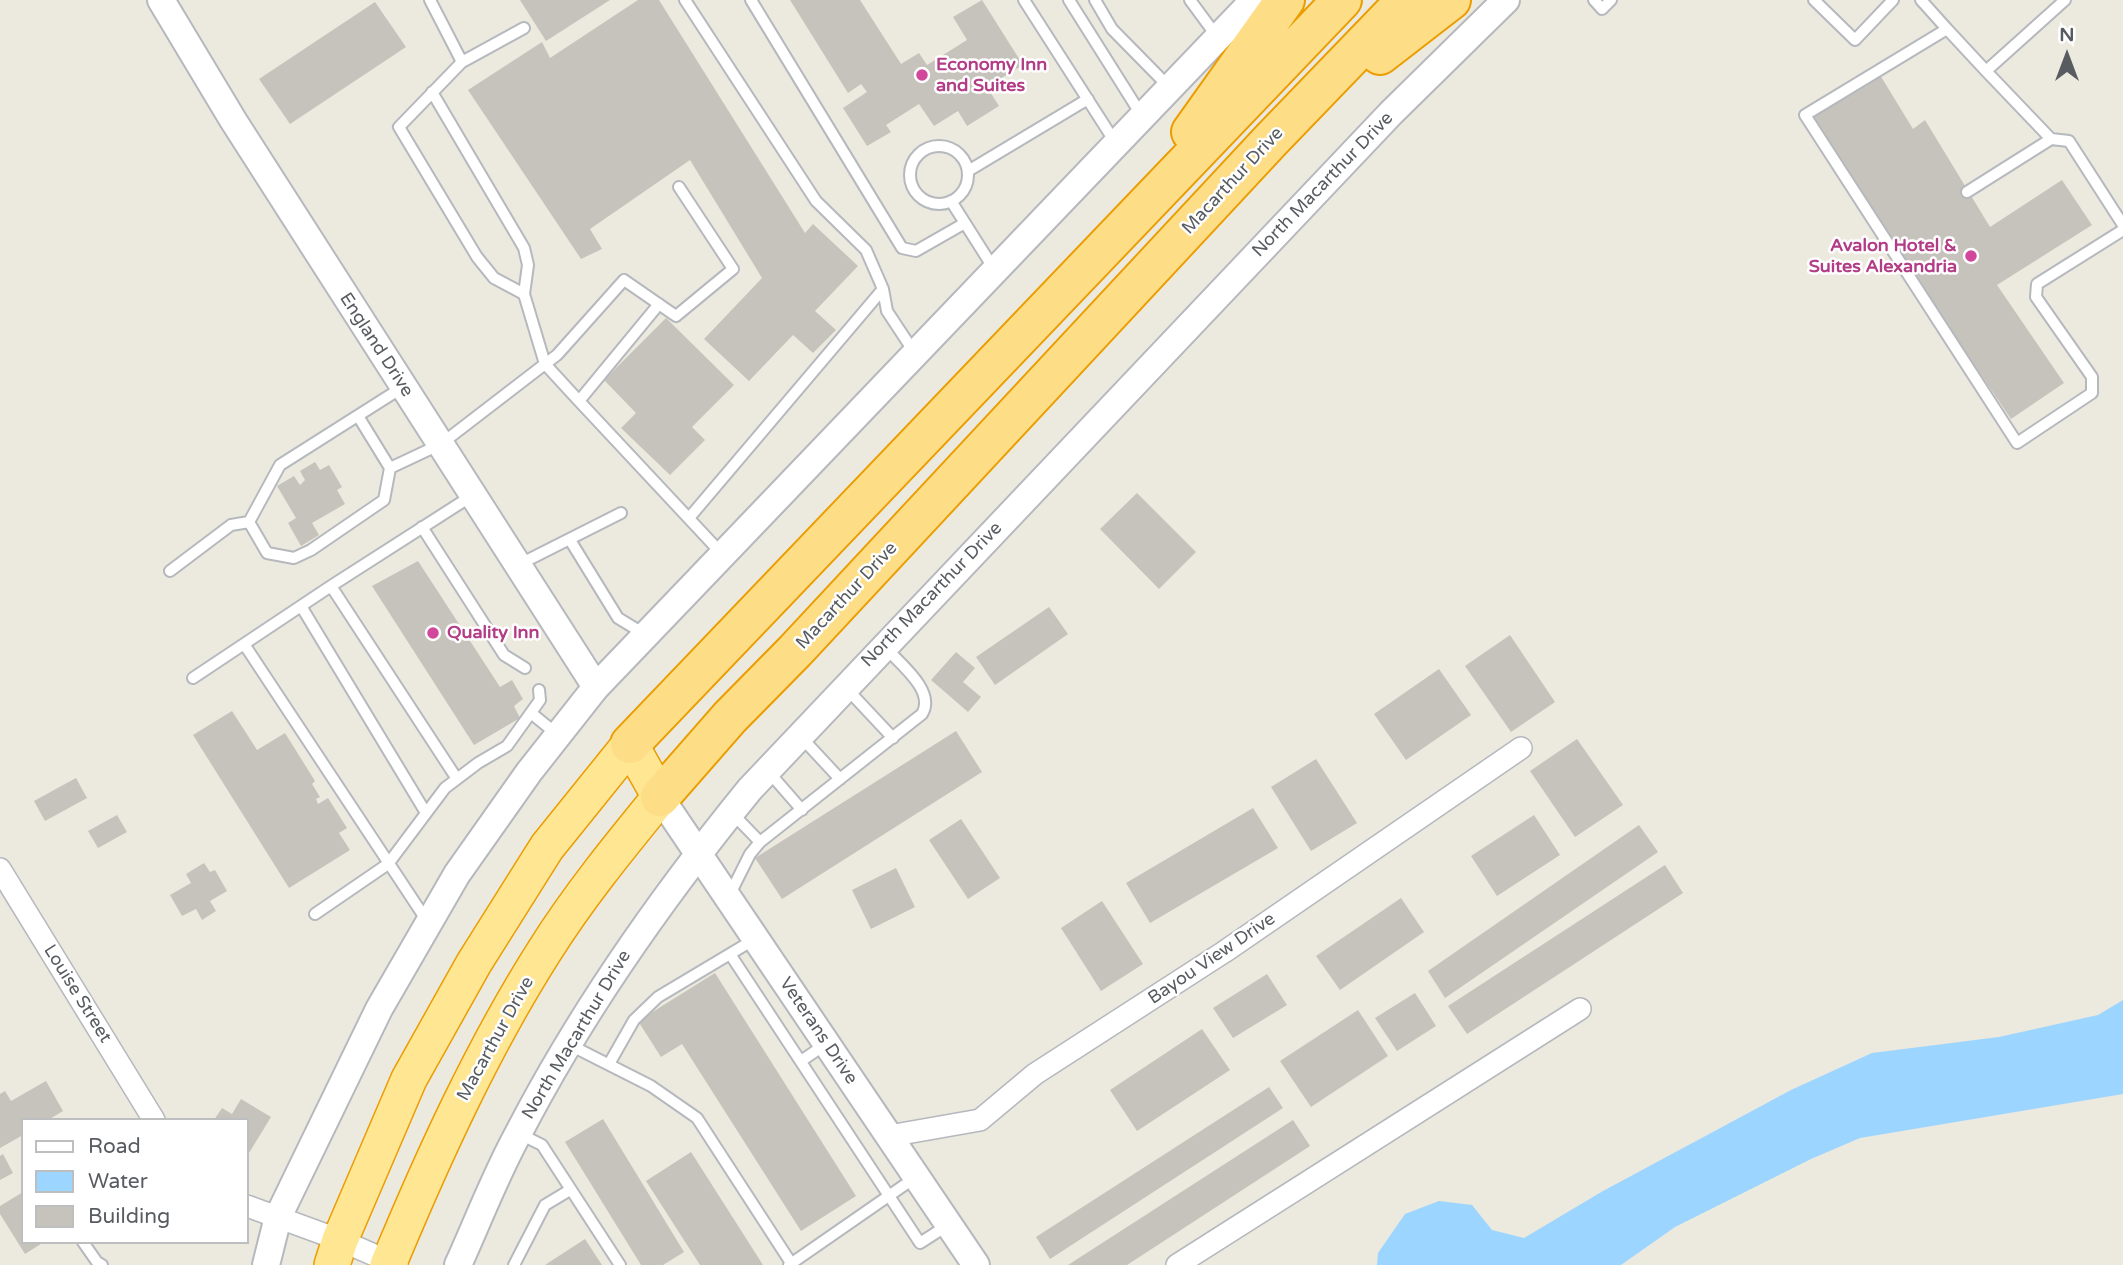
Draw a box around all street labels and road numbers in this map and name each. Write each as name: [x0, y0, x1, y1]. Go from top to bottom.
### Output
street label: North Macarthur Drive: [1248, 108, 1398, 262]
street label: Macarthur Drive: [1178, 123, 1288, 239]
street label: England Drive: [334, 289, 418, 401]
street label: North Macarthur Drive: [857, 518, 1007, 672]
street label: Macarthur Drive: [792, 538, 902, 654]
street label: Bayou View Drive: [1144, 908, 1280, 1010]
street label: Louise Street: [38, 941, 116, 1047]
street label: North Macarthur Drive: [518, 947, 636, 1123]
street label: Macarthur Drive: [453, 973, 539, 1105]
street label: Veterans Drive: [774, 973, 862, 1089]

